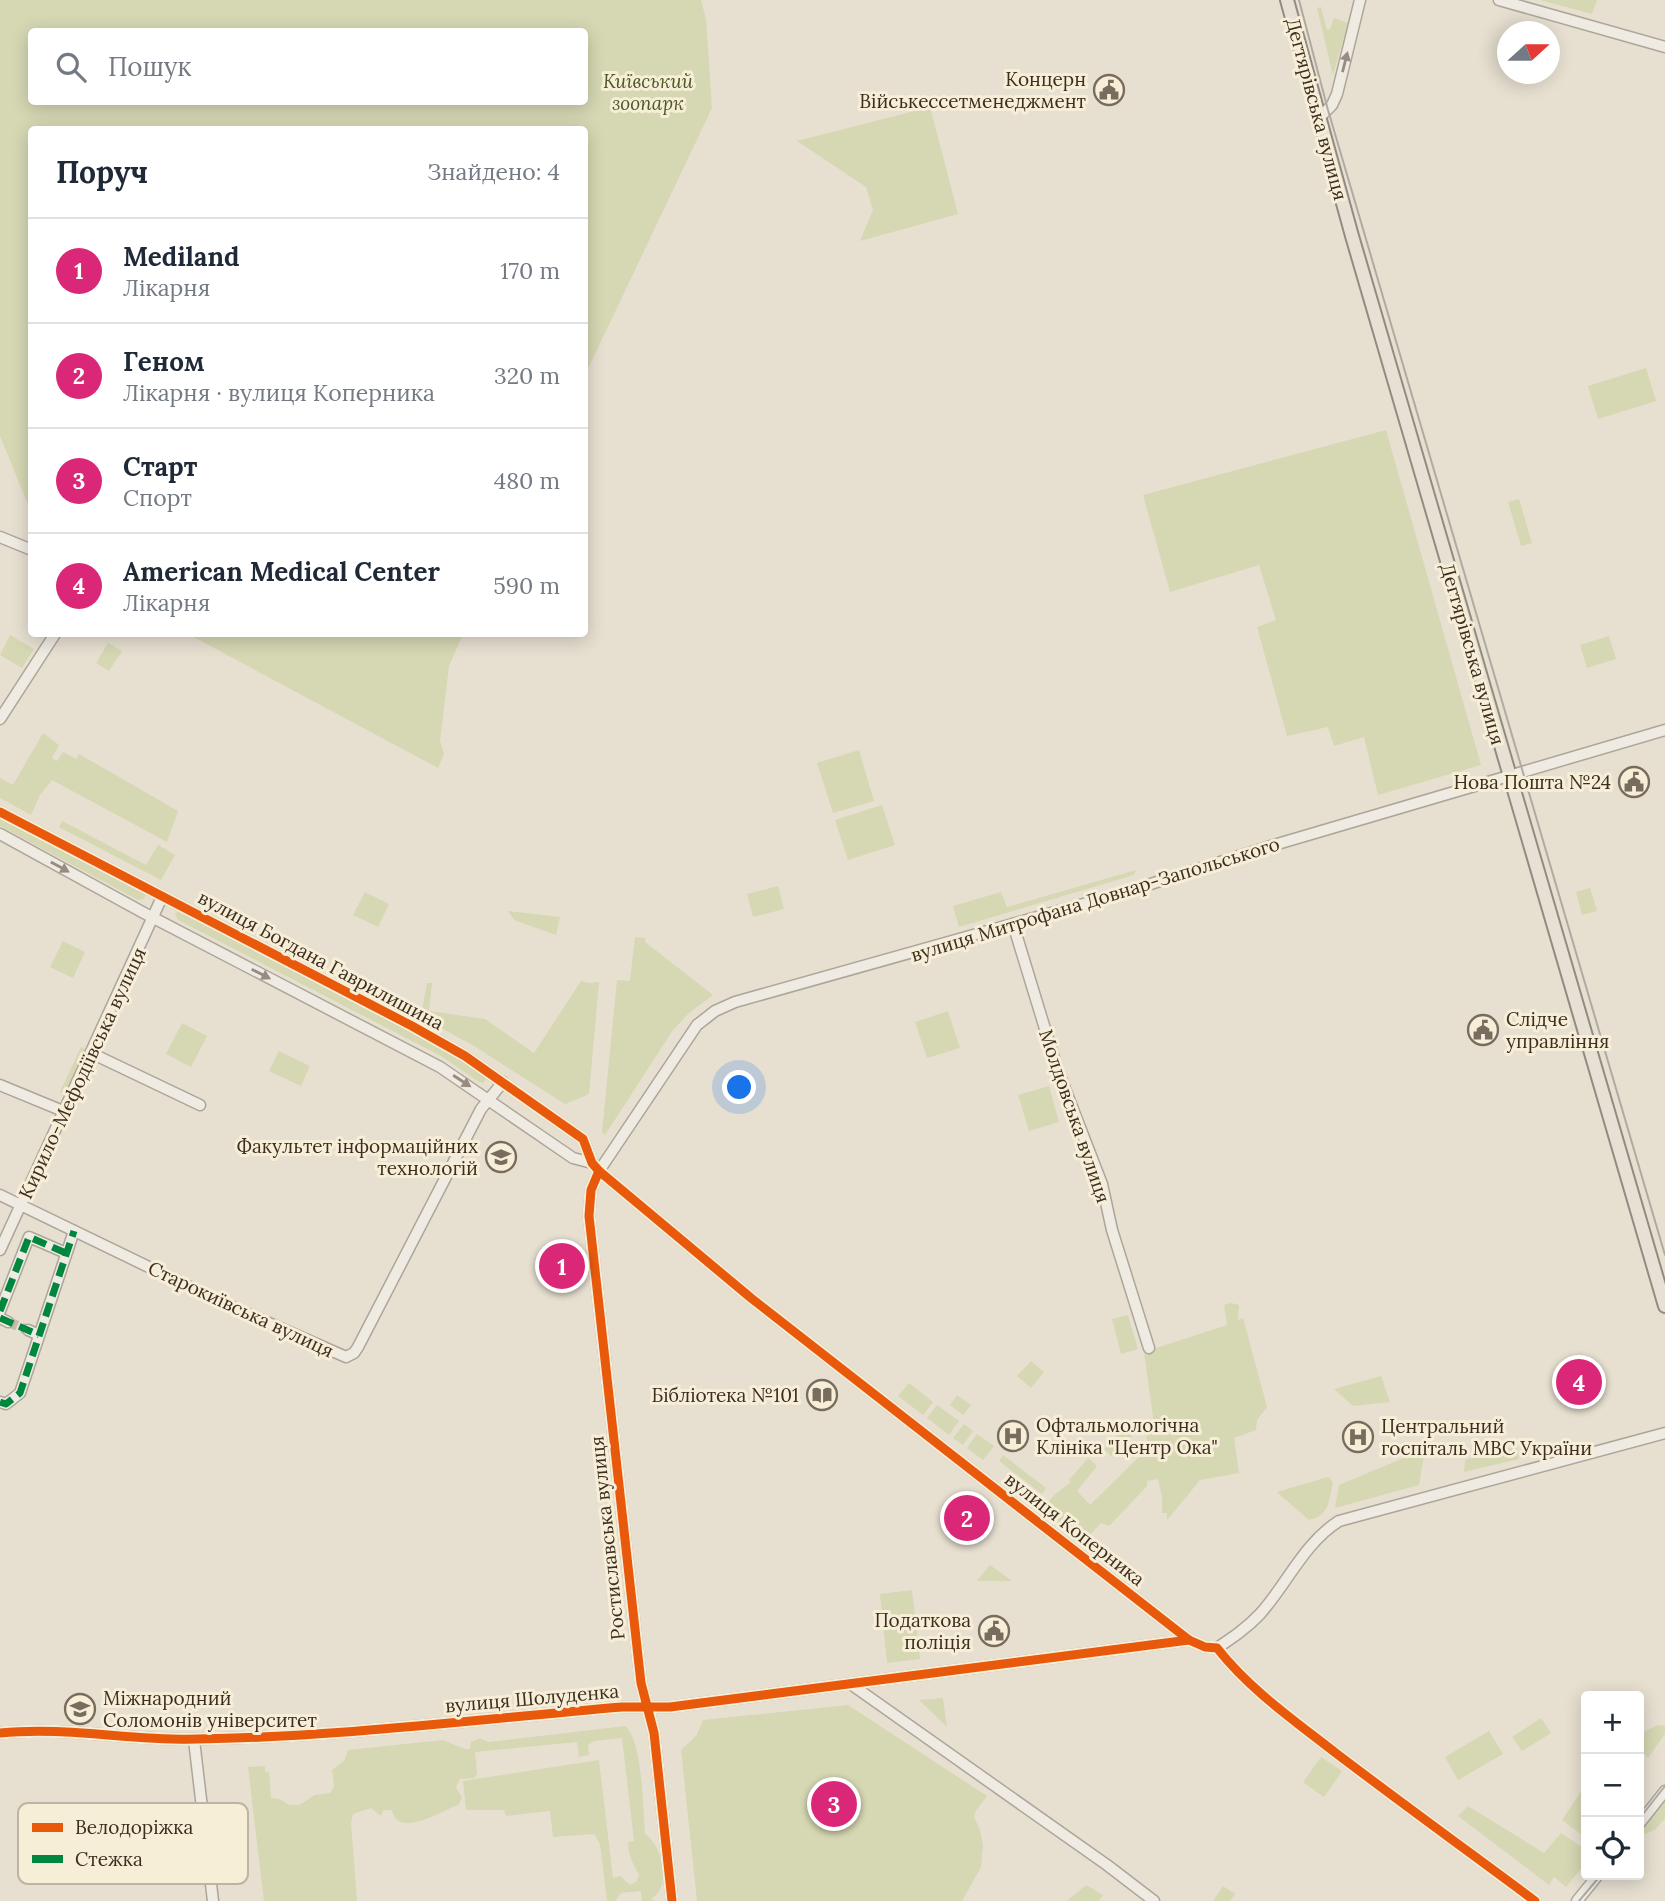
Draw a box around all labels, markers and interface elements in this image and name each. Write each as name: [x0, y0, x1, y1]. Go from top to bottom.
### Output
street label: Дегтярівська вулиця: [1281, 15, 1353, 203]
north arrow: [1497, 21, 1560, 84]
search box: [28, 28, 588, 105]
icon: search: [52, 48, 90, 86]
text: Пошук: [108, 50, 192, 83]
one-way arrow: [1340, 51, 1351, 73]
place label: Концерн Військессетменеджмент: [859, 67, 1086, 113]
park label: Київський зоопарк: [603, 69, 694, 115]
public building icon: Концерн Військессетменеджмент: [1092, 73, 1126, 107]
text: Поруч: [56, 153, 148, 191]
text: Знайдено: 4: [427, 157, 560, 186]
text: Mediland: [123, 240, 239, 273]
text: 1: [74, 256, 84, 285]
text: 170 m: [500, 256, 560, 285]
text: Лікарня: [123, 273, 210, 302]
text: Геном: [123, 345, 205, 378]
text: 2: [73, 361, 85, 390]
text: 320 m: [494, 361, 560, 390]
text: Лікарня · вулиця Коперника: [123, 378, 435, 407]
text: Старт: [123, 450, 197, 483]
text: 3: [73, 466, 85, 495]
text: 480 m: [494, 466, 560, 495]
text: Спорт: [123, 483, 192, 512]
text: American Medical Center: [123, 555, 440, 588]
street label: Дегтярівська вулиця: [1436, 560, 1510, 748]
text: 4: [73, 571, 85, 600]
text: 590 m: [493, 571, 560, 600]
text: Лікарня: [123, 588, 210, 617]
public building icon: Нова Пошта №24: [1617, 765, 1651, 799]
place label: Нова Пошта №24: [1454, 770, 1611, 794]
street label: вулиця Митрофана Довнар-Запольського: [908, 831, 1282, 967]
one-way arrow: [50, 861, 70, 873]
street label: вулиця Богдана Гаврилишина: [194, 885, 448, 1035]
street label: Кирило-Мефодіївська вулиця: [13, 943, 151, 1203]
one-way arrow: [251, 968, 271, 979]
place label: Слідче управління: [1506, 1007, 1609, 1053]
public building icon: Слідче управління: [1466, 1013, 1500, 1047]
street label: Молдовська вулиця: [1034, 1026, 1116, 1206]
your location: [722, 1070, 756, 1104]
one-way arrow: [452, 1074, 471, 1087]
place label: Факультет інформаційних технологій: [236, 1134, 478, 1180]
school or university icon: Факультет інформаційних технологій: [484, 1140, 518, 1174]
pin: 1: [539, 1240, 585, 1292]
street label: Старокиївська вулиця: [144, 1255, 338, 1363]
pin: 4: [1556, 1356, 1602, 1408]
library icon: Бібліотека №101: [805, 1378, 839, 1412]
place label: Бібліотека №101: [651, 1383, 799, 1407]
place label: Офтальмологічна Клініка "Центр Ока": [1036, 1413, 1218, 1459]
place label: Центральний госпіталь МВС України: [1381, 1414, 1592, 1460]
hospital icon: Офтальмологічна Клініка "Центр Ока": [996, 1419, 1030, 1453]
hospital icon: Центральний госпіталь МВС України: [1341, 1420, 1375, 1454]
street label: Ростиславська вулиця: [584, 1435, 630, 1641]
street label: вулиця Коперника: [1000, 1467, 1150, 1591]
pin: 2: [944, 1492, 990, 1544]
place label: Податкова поліція: [875, 1608, 971, 1654]
public building icon: Податкова поліція: [977, 1614, 1011, 1648]
street label: вулиця Шолуденка: [444, 1678, 620, 1718]
place label: Міжнародний Соломонів університет: [103, 1686, 317, 1732]
map controls: [1581, 1691, 1644, 1880]
button: +: [1581, 1691, 1644, 1754]
school or university icon: Міжнародний Соломонів університет: [63, 1692, 97, 1726]
button: −: [1581, 1754, 1644, 1817]
pin: 3: [811, 1778, 857, 1830]
legend: [18, 1803, 248, 1884]
text: Велодоріжка: [75, 1815, 193, 1839]
button: locate: [1581, 1817, 1644, 1880]
text: Стежка: [75, 1847, 143, 1871]

